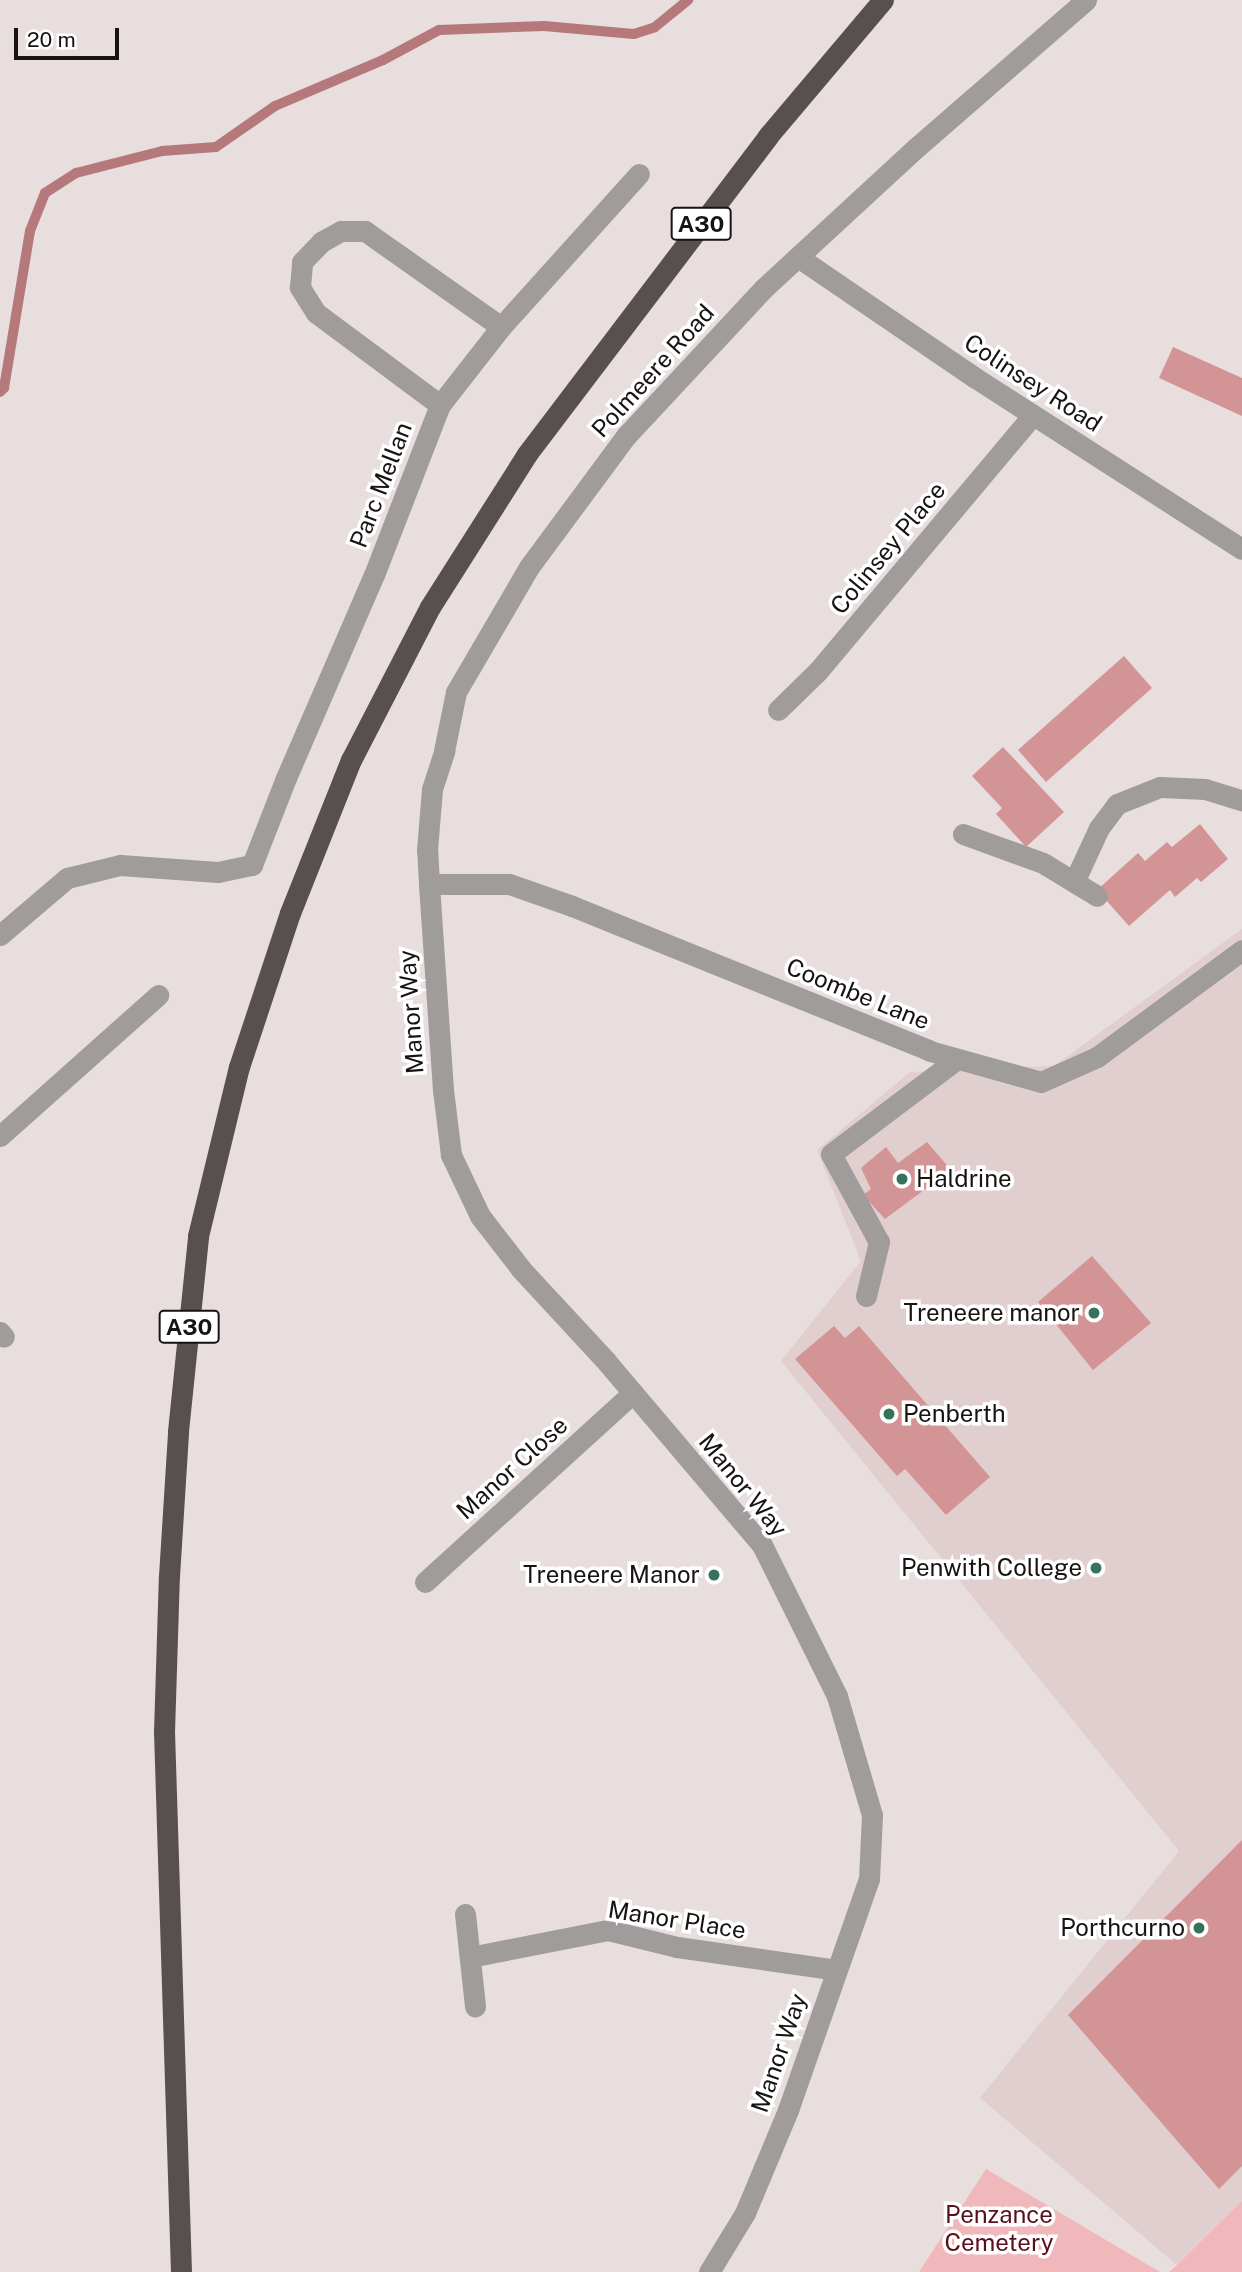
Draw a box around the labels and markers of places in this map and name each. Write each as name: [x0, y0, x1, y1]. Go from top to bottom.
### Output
place label: Haldrine: [916, 1165, 1012, 1193]
marker: Haldrine: [894, 1171, 910, 1187]
place label: Treneere manor: [903, 1299, 1080, 1327]
marker: Treneere manor: [1086, 1305, 1102, 1321]
place label: Penberth: [903, 1400, 1006, 1428]
marker: Penberth: [881, 1406, 897, 1422]
place label: Penwith College: [901, 1554, 1082, 1582]
marker: Penwith College: [1088, 1560, 1104, 1576]
place label: Treneere Manor: [523, 1561, 700, 1589]
marker: Treneere Manor: [706, 1567, 722, 1583]
place label: Porthcurno: [1060, 1914, 1185, 1942]
marker: Porthcurno: [1191, 1920, 1207, 1936]

